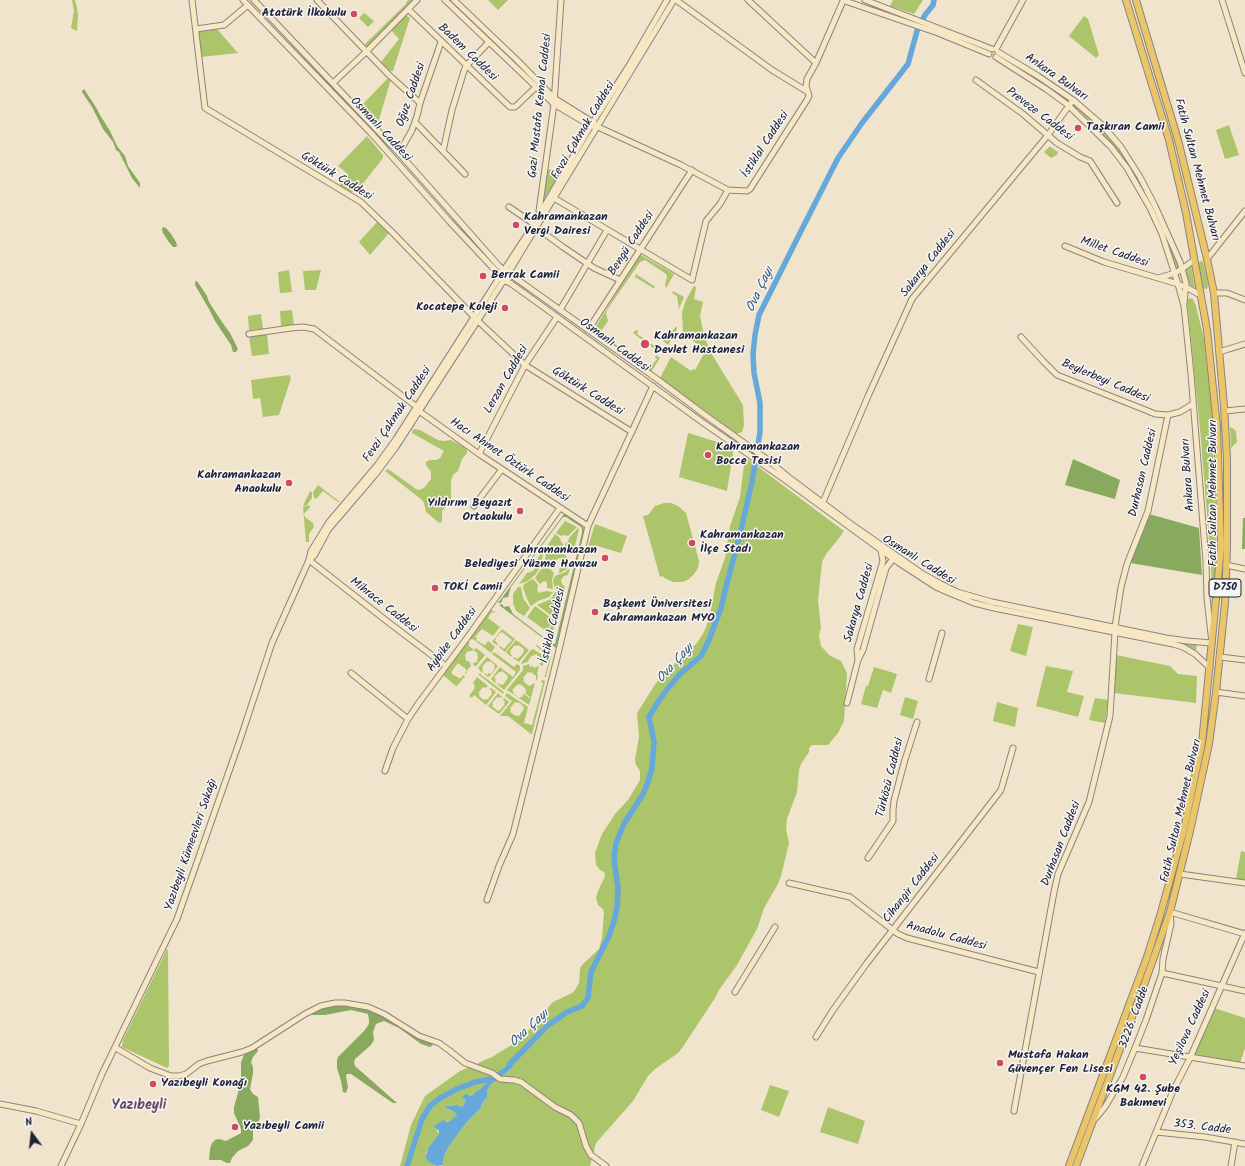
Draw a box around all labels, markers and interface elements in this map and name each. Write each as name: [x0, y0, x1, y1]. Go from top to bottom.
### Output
place label: Atatürk İlkokulu: [262, 7, 346, 21]
marker: Atatürk İlkokulu: [349, 9, 359, 19]
street label: Badem Caddesi: [434, 21, 500, 85]
street label: Gazi Mustafa Kemal Caddesi: [526, 33, 556, 179]
street label: Ankara Bulvarı: [1022, 51, 1090, 105]
street label: Oğuz Caddesi: [394, 61, 430, 129]
street label: Fevzi Çakmak Caddesi: [549, 79, 619, 183]
street label: Preveze Caddesi: [1003, 85, 1075, 145]
street label: Osmanlı Caddesi: [346, 95, 414, 165]
street label: Fatih Sultan Mehmet Bulvarı: [1170, 97, 1222, 243]
street label: İstiklal Caddesi: [739, 109, 793, 181]
place label: Taşkıran Camii: [1086, 121, 1165, 135]
marker: Taşkıran Camii: [1073, 123, 1083, 133]
street label: Göktürk Caddesi: [298, 149, 374, 205]
street label: Bengü Caddesi: [606, 209, 658, 279]
place label: Kahramankazan Vergi Dairesi: [524, 211, 608, 239]
marker: Kahramankazan Vergi Dairesi: [511, 220, 521, 230]
street label: Sakarya Caddesi: [898, 227, 960, 301]
street label: Millet Caddesi: [1078, 235, 1150, 271]
water label: Ova Çayı: [744, 265, 778, 315]
place label: Berrak Camii: [491, 269, 559, 283]
marker: Berrak Camii: [478, 271, 488, 281]
place label: Kocatepe Koleji: [416, 301, 497, 315]
marker: Kocatepe Koleji: [500, 303, 510, 313]
street label: Osmanlı Caddesi: [576, 316, 652, 376]
place label: Kahramankazan Devlet Hastanesi: [654, 330, 744, 358]
marker: Kahramankazan Devlet Hastanesi: [639, 338, 651, 350]
street label: Lerzan Caddesi: [482, 343, 532, 417]
street label: Beylerbeyi Caddesi: [1059, 357, 1151, 407]
street label: Göktürk Caddesi: [549, 364, 625, 420]
street label: Fevzi Çakmak Caddesi: [361, 365, 435, 465]
street label: Hacı Ahmet Öztürk Caddesi: [447, 416, 571, 506]
street label: Fatih Sultan Mehmet Bulvarı: [1207, 419, 1221, 567]
street label: Durhasan Caddesi: [1127, 428, 1161, 518]
street label: Ankara Bulvarı: [1179, 438, 1199, 512]
place label: Kahramankazan Bocce Tesisi: [716, 441, 800, 469]
marker: Kahramankazan Bocce Tesisi: [703, 450, 713, 460]
place label: Kahramankazan Anaokulu: [197, 469, 281, 497]
marker: Kahramankazan Anaokulu: [284, 478, 294, 488]
place label: Yıldırım Beyazıt Ortaokulu: [427, 497, 512, 525]
marker: Yıldırım Beyazıt Ortaokulu: [515, 506, 525, 516]
place label: Kahramankazan İlçe Stadı: [700, 529, 784, 557]
street label: Osmanlı Caddesi: [879, 533, 957, 589]
marker: Kahramankazan İlçe Stadı: [687, 538, 697, 548]
place label: Kahramankazan Belediyesi Yüzme Havuzu: [465, 544, 597, 572]
marker: Kahramankazan Belediyesi Yüzme Havuzu: [600, 553, 610, 563]
street label: Sakarya Caddesi: [842, 562, 878, 644]
street label: Mihrace Caddesi: [346, 575, 420, 637]
road number: D750: [1209, 579, 1241, 597]
place label: TOKİ Camii: [443, 581, 502, 595]
marker: TOKİ Camii: [430, 583, 440, 593]
street label: İstiklal Caddesi: [538, 587, 570, 665]
place label: Başkent Üniversitesi Kahramankazan MYO: [603, 598, 715, 626]
street label: Aybike Caddesi: [425, 605, 481, 675]
marker: Başkent Üniversitesi Kahramankazan MYO: [590, 607, 600, 617]
water label: Ova Çayı: [654, 641, 698, 687]
street label: Türközü Caddesi: [874, 737, 908, 819]
street label: Fatih Sultan Mehmet Bulvarı: [1158, 738, 1206, 884]
street label: Yazıbeyli Kümeevleri Sokağı: [163, 777, 221, 913]
street label: Durhasan Caddesi: [1039, 800, 1085, 888]
street label: Cihangir Caddesi: [880, 851, 944, 927]
street label: Anadolu Caddesi: [904, 919, 988, 955]
street label: 3226. Cadde: [1117, 985, 1153, 1051]
street label: Yeşilova Caddesi: [1167, 988, 1215, 1068]
water label: Ova Çayı: [507, 1007, 553, 1051]
place label: Mustafa Hakan Güvençer Fen Lisesi: [1008, 1049, 1113, 1077]
marker: Mustafa Hakan Güvençer Fen Lisesi: [995, 1058, 1005, 1068]
marker: KGM 42. Şube Bakımevi: [1138, 1072, 1148, 1082]
place label: Yazıbeyli Konağı: [161, 1077, 247, 1091]
marker: Yazıbeyli Konağı: [148, 1079, 158, 1089]
place label: KGM 42. Şube Bakımevi: [1106, 1083, 1180, 1111]
district label: Yazıbeyli: [112, 1099, 166, 1115]
text: N: [23, 1113, 35, 1132]
north arrow: [12, 1114, 52, 1154]
street label: 353. Cadde: [1172, 1117, 1232, 1139]
place label: Yazıbeyli Camii: [243, 1120, 324, 1134]
marker: Yazıbeyli Camii: [230, 1122, 240, 1132]

